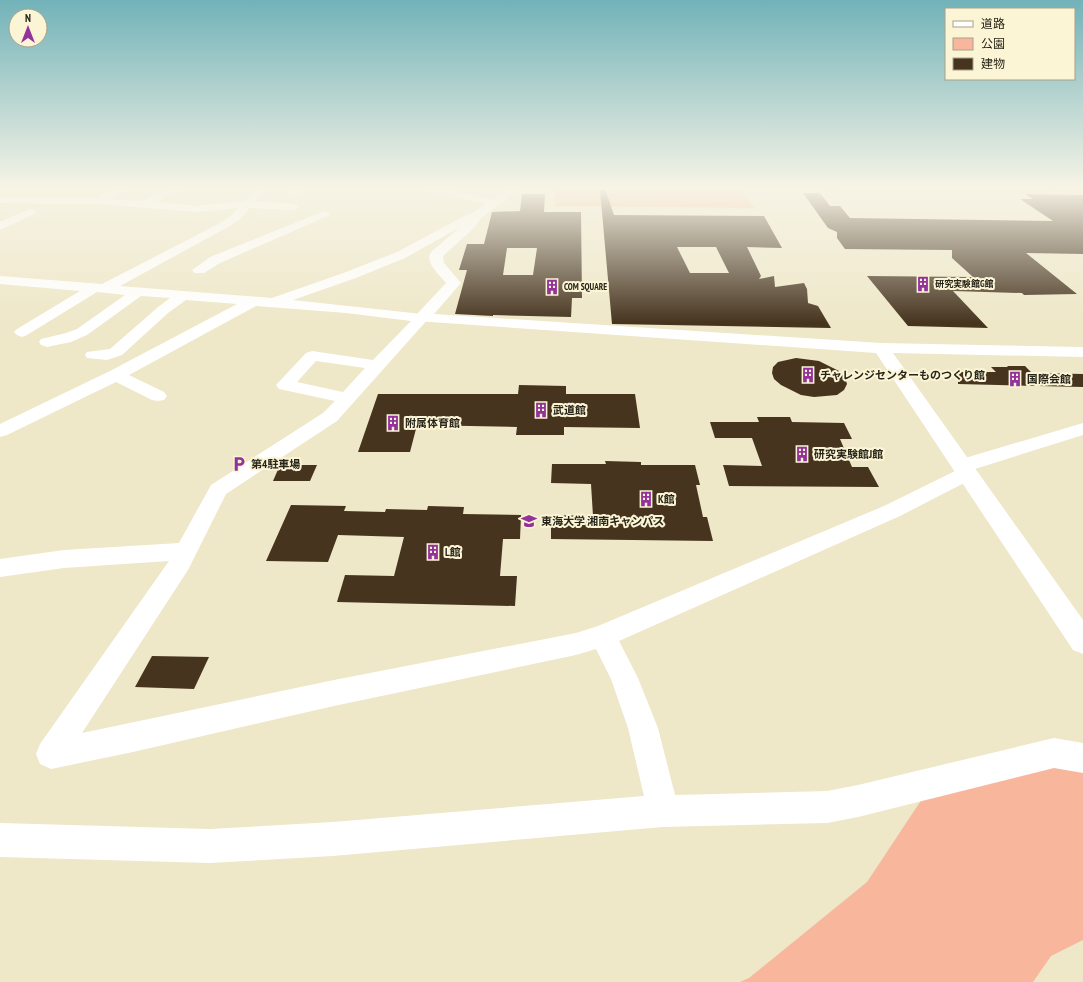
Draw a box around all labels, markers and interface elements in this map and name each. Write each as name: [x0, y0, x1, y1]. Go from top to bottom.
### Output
north arrow: [8, 8, 48, 48]
legend: [945, 8, 1075, 80]
text: N: [25, 11, 31, 25]
text: 道路: [981, 16, 1005, 31]
text: 公園: [981, 36, 1005, 51]
text: 建物: [981, 56, 1005, 71]
building icon: 研究実験館G館: [914, 275, 932, 293]
building icon: COM SQUARE: [543, 278, 561, 296]
place label: 研究実験館G館: [935, 278, 994, 289]
place label: COM SQUARE: [564, 281, 607, 292]
building icon: チャレンジセンターものつくり館: [799, 366, 817, 384]
place label: チャレンジセンターものつくり館: [820, 368, 985, 382]
building icon: 国際会館: [1006, 370, 1024, 388]
place label: 国際会館: [1027, 372, 1071, 386]
building icon: 武道館: [532, 401, 550, 419]
place label: 武道館: [553, 403, 586, 417]
building icon: 附属体育館: [384, 414, 402, 432]
place label: 附属体育館: [405, 416, 460, 430]
building icon: 研究実験館J館: [793, 445, 811, 463]
place label: 研究実験館J館: [814, 447, 883, 461]
parking icon: 第4駐車場: [230, 455, 248, 473]
place label: 第4駐車場: [251, 457, 300, 471]
building icon: K館: [637, 490, 655, 508]
place label: K館: [658, 492, 675, 506]
school or university icon: 東海大学 湘南キャンパス: [520, 512, 538, 530]
place label: 東海大学 湘南キャンパス: [541, 514, 664, 528]
building icon: L館: [424, 543, 442, 561]
place label: L館: [445, 545, 461, 559]

